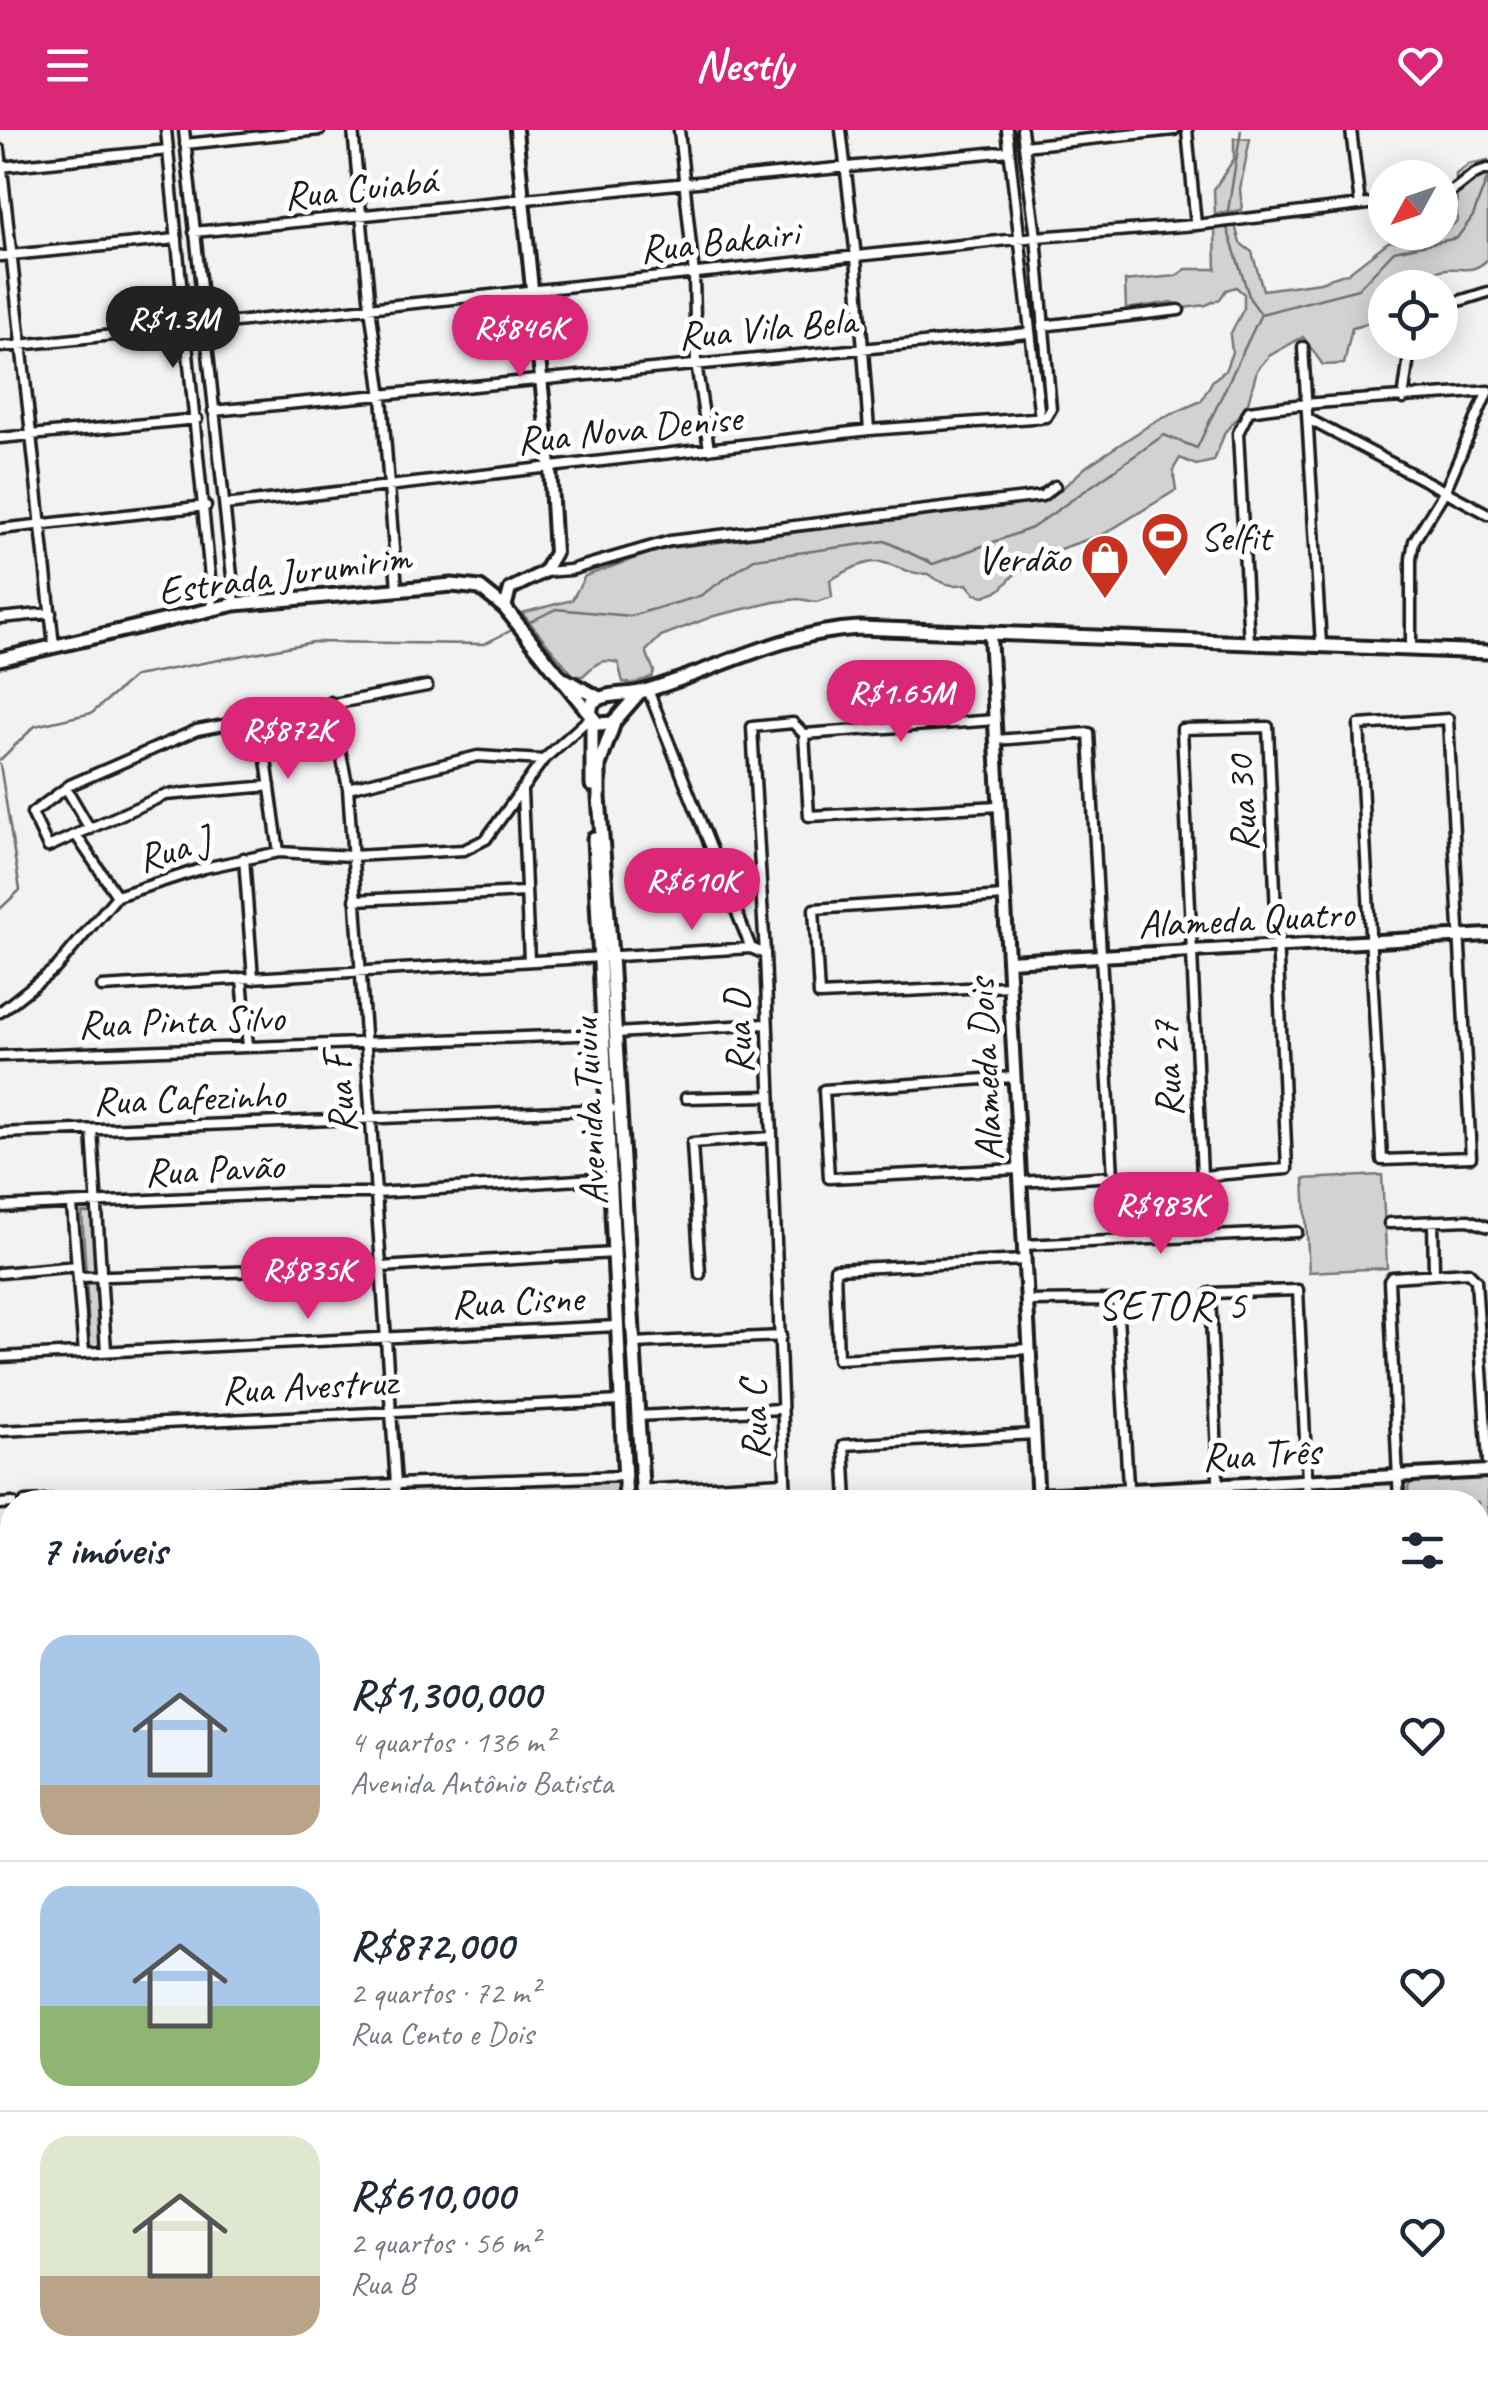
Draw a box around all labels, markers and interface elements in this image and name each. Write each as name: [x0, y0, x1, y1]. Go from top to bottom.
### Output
text: Nestly: [695, 37, 793, 94]
icon: menu: [40, 38, 95, 93]
icon: heart: [1393, 38, 1448, 93]
street label: Rua Cuiabá: [281, 155, 442, 221]
north arrow: [1368, 160, 1458, 250]
map controls: [1368, 160, 1458, 360]
street label: Rua Bakairi: [637, 207, 805, 274]
button: locate: [1368, 270, 1458, 360]
pin: R$1.3M: [92, 286, 254, 371]
pin: R$846K: [439, 295, 601, 380]
street label: Rua Vila Bela: [676, 295, 862, 361]
text: R$1.3M: [128, 298, 218, 339]
text: R$846K: [474, 307, 566, 348]
street label: Rua Nova Denise: [514, 392, 747, 466]
sports icon: Selfit: [1139, 510, 1191, 578]
place label: Selfit: [1200, 512, 1274, 562]
street label: Estrada Jurumirim: [155, 531, 416, 616]
shop icon: Verdão: [1079, 532, 1131, 600]
place label: Verdão: [977, 534, 1072, 584]
pin: R$1.65M: [809, 660, 993, 745]
text: R$1.65M: [849, 672, 953, 713]
pin: R$872K: [207, 697, 369, 782]
text: R$872K: [242, 709, 334, 750]
street label: Rua 30: [1214, 751, 1269, 854]
street label: Rua J: [131, 813, 221, 884]
pin: R$610K: [611, 848, 773, 933]
text: R$610K: [646, 860, 738, 901]
street label: Alameda Quatro: [1137, 888, 1357, 950]
street label: Alameda Dois: [955, 974, 1015, 1162]
street label: Rua D: [711, 986, 764, 1075]
street label: Rua Pinta Silvo: [77, 992, 287, 1050]
street label: Avenida Tuiuiu: [559, 1015, 619, 1207]
street label: Rua 27: [1139, 1017, 1194, 1119]
street label: Rua F: [312, 1044, 368, 1135]
street label: Rua Cafezinho: [92, 1070, 288, 1126]
street label: Rua Pavão: [143, 1140, 287, 1198]
pin: R$983K: [1080, 1172, 1242, 1257]
text: R$983K: [1116, 1184, 1206, 1225]
pin: R$835K: [227, 1237, 389, 1322]
text: R$835K: [263, 1249, 353, 1290]
street label: Rua Cisne: [450, 1272, 587, 1329]
district label: SETOR 5: [1098, 1279, 1248, 1332]
street label: Rua Avestruz: [220, 1356, 401, 1416]
street label: Rua C: [727, 1374, 780, 1461]
street label: Rua Três: [1201, 1426, 1325, 1482]
icon: filters: [1395, 1523, 1450, 1578]
text: 7 imóveis: [40, 1524, 167, 1577]
text: R$1,300,000: [350, 1668, 541, 1721]
icon: home: [120, 1675, 240, 1795]
icon: heart: [1395, 1708, 1450, 1763]
text: 4 quartos · 136 m²: [350, 1721, 553, 1762]
text: Avenida Antônio Batista: [350, 1762, 613, 1803]
text: R$872,000: [350, 1919, 513, 1972]
icon: home: [120, 1926, 240, 2046]
icon: heart: [1395, 1959, 1450, 2014]
text: 2 quartos · 72 m²: [350, 1972, 539, 2013]
text: Rua Cento e Dois: [350, 2013, 533, 2054]
text: R$610,000: [350, 2169, 514, 2222]
icon: home: [120, 2176, 240, 2296]
icon: heart: [1395, 2209, 1450, 2264]
text: 2 quartos · 56 m²: [350, 2222, 539, 2263]
text: Rua B: [350, 2263, 415, 2304]

